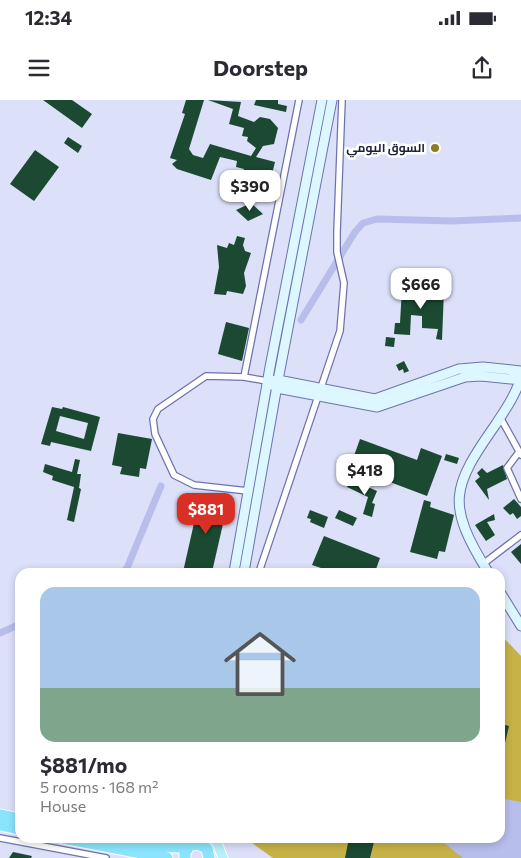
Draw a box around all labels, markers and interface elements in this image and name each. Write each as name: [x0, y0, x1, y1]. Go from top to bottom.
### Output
text: 12:34: [25, 6, 72, 29]
icon: menu: [25, 54, 53, 82]
text: Doorstep: [213, 54, 308, 81]
icon: share: [468, 54, 496, 82]
place label: السوق اليومي: [346, 140, 425, 158]
marker: السوق اليومي: [429, 142, 441, 154]
pin: $390: [220, 170, 280, 212]
text: $390: [230, 176, 270, 195]
pin: $666: [391, 268, 451, 310]
text: $666: [402, 274, 440, 293]
pin: $418: [335, 454, 395, 496]
text: $418: [347, 460, 383, 479]
pin: $881: [176, 492, 236, 535]
text: $881: [188, 499, 224, 518]
icon: home: [215, 619, 305, 709]
text: $881/mo: [40, 752, 127, 777]
text: 5 rooms · 168 m²: [40, 777, 158, 796]
text: House: [40, 796, 86, 815]

